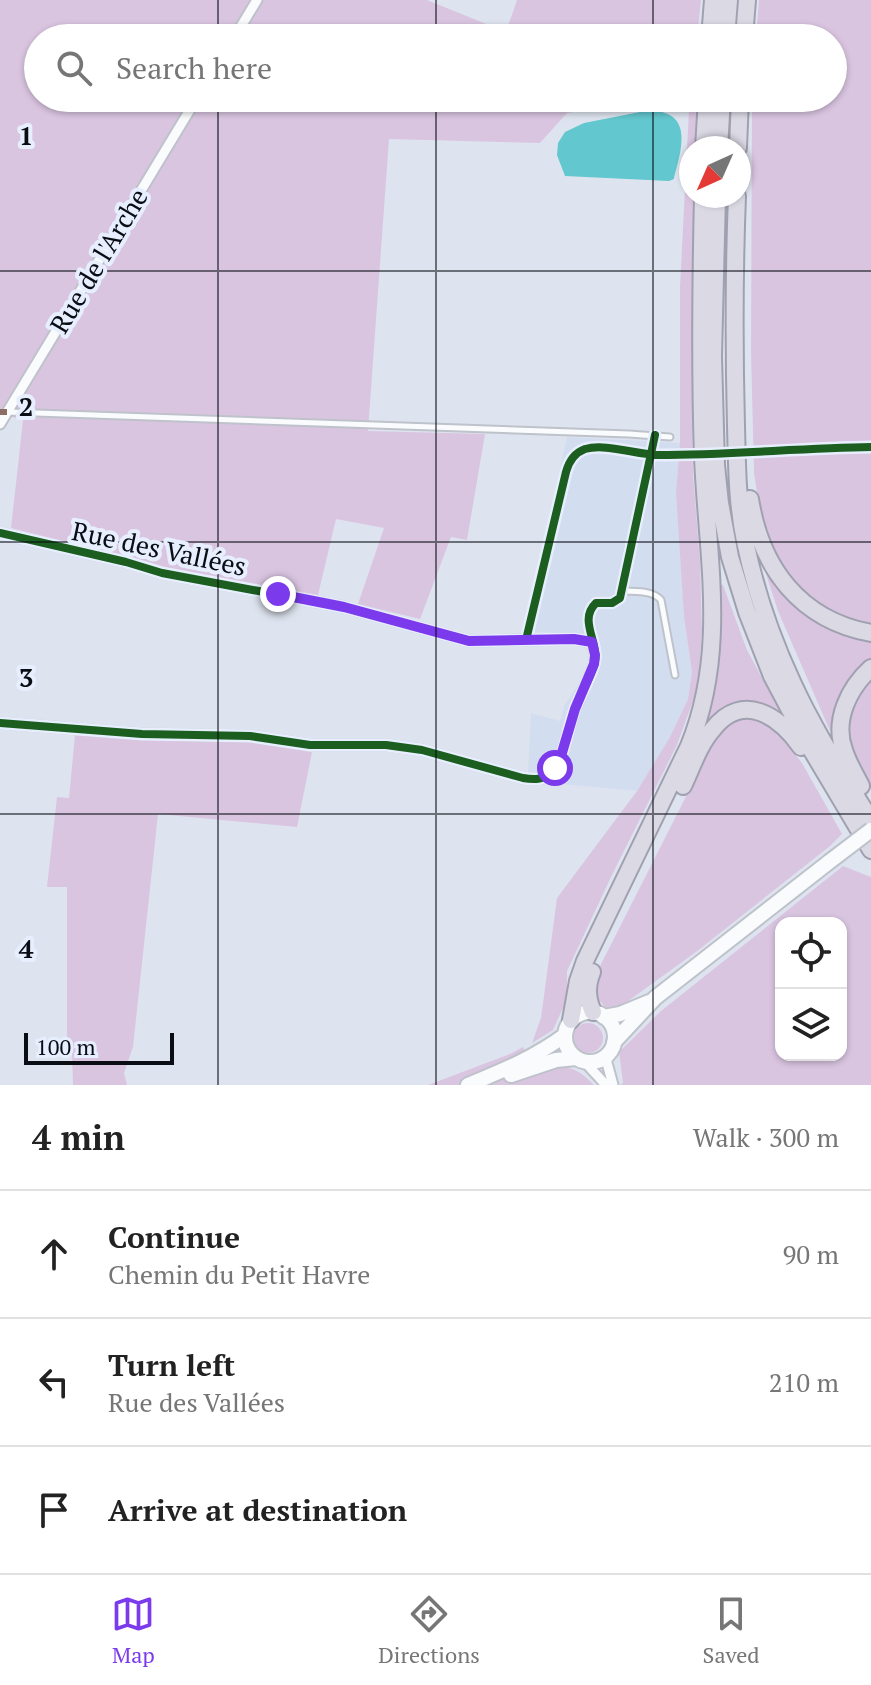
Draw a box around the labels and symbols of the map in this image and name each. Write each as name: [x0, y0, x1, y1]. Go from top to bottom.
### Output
text: 1: [19, 118, 33, 152]
north arrow: [679, 136, 751, 208]
street label: Rue de l'Arche: [42, 182, 155, 339]
text: 2: [19, 389, 33, 423]
street label: Rue des Vallées: [69, 513, 249, 583]
route end: [260, 576, 296, 612]
text: 3: [19, 660, 33, 694]
route start: [537, 750, 573, 786]
text: 4: [19, 931, 34, 965]
scale bar: [24, 1029, 174, 1065]

